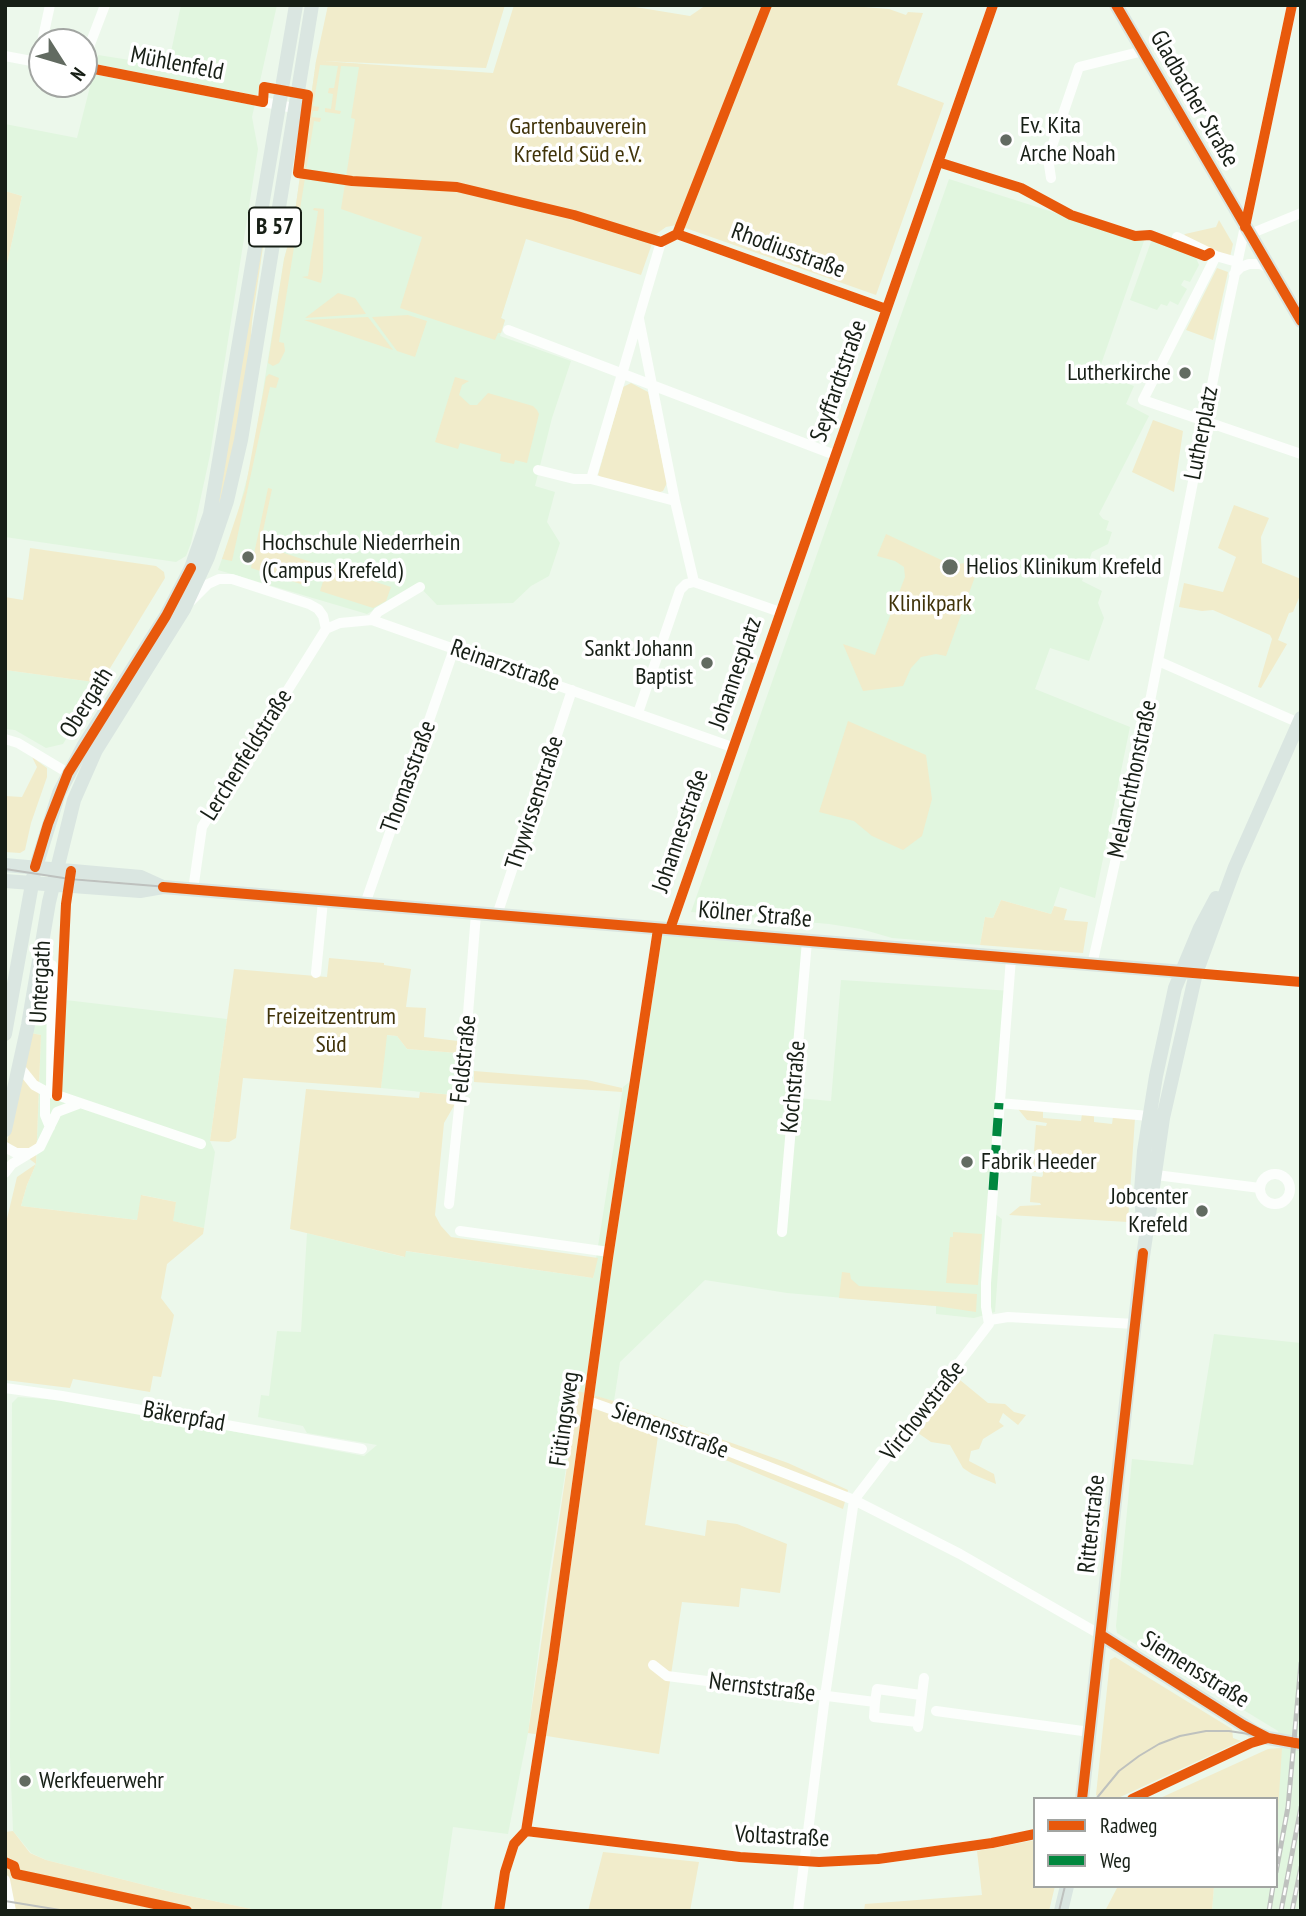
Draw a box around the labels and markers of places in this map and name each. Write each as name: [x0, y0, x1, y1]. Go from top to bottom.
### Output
place label: Ev. Kita Arche Noah: [1020, 112, 1115, 168]
marker: Ev. Kita Arche Noah: [998, 132, 1014, 148]
place label: Lutherkirche: [1067, 359, 1171, 387]
marker: Lutherkirche: [1177, 365, 1193, 381]
place label: Hochschule Niederrhein (Campus Krefeld): [262, 529, 460, 585]
marker: Hochschule Niederrhein (Campus Krefeld): [240, 549, 256, 565]
place label: Helios Klinikum Krefeld: [966, 553, 1162, 581]
marker: Helios Klinikum Krefeld: [940, 557, 960, 577]
place label: Sankt Johann Baptist: [584, 635, 693, 691]
marker: Sankt Johann Baptist: [699, 655, 715, 671]
place label: Fabrik Heeder: [981, 1148, 1096, 1176]
marker: Fabrik Heeder: [959, 1154, 975, 1170]
place label: Jobcenter Krefeld: [1110, 1183, 1188, 1239]
marker: Jobcenter Krefeld: [1194, 1203, 1210, 1219]
place label: Werkfeuerwehr: [39, 1767, 164, 1795]
marker: Werkfeuerwehr: [17, 1773, 33, 1789]

